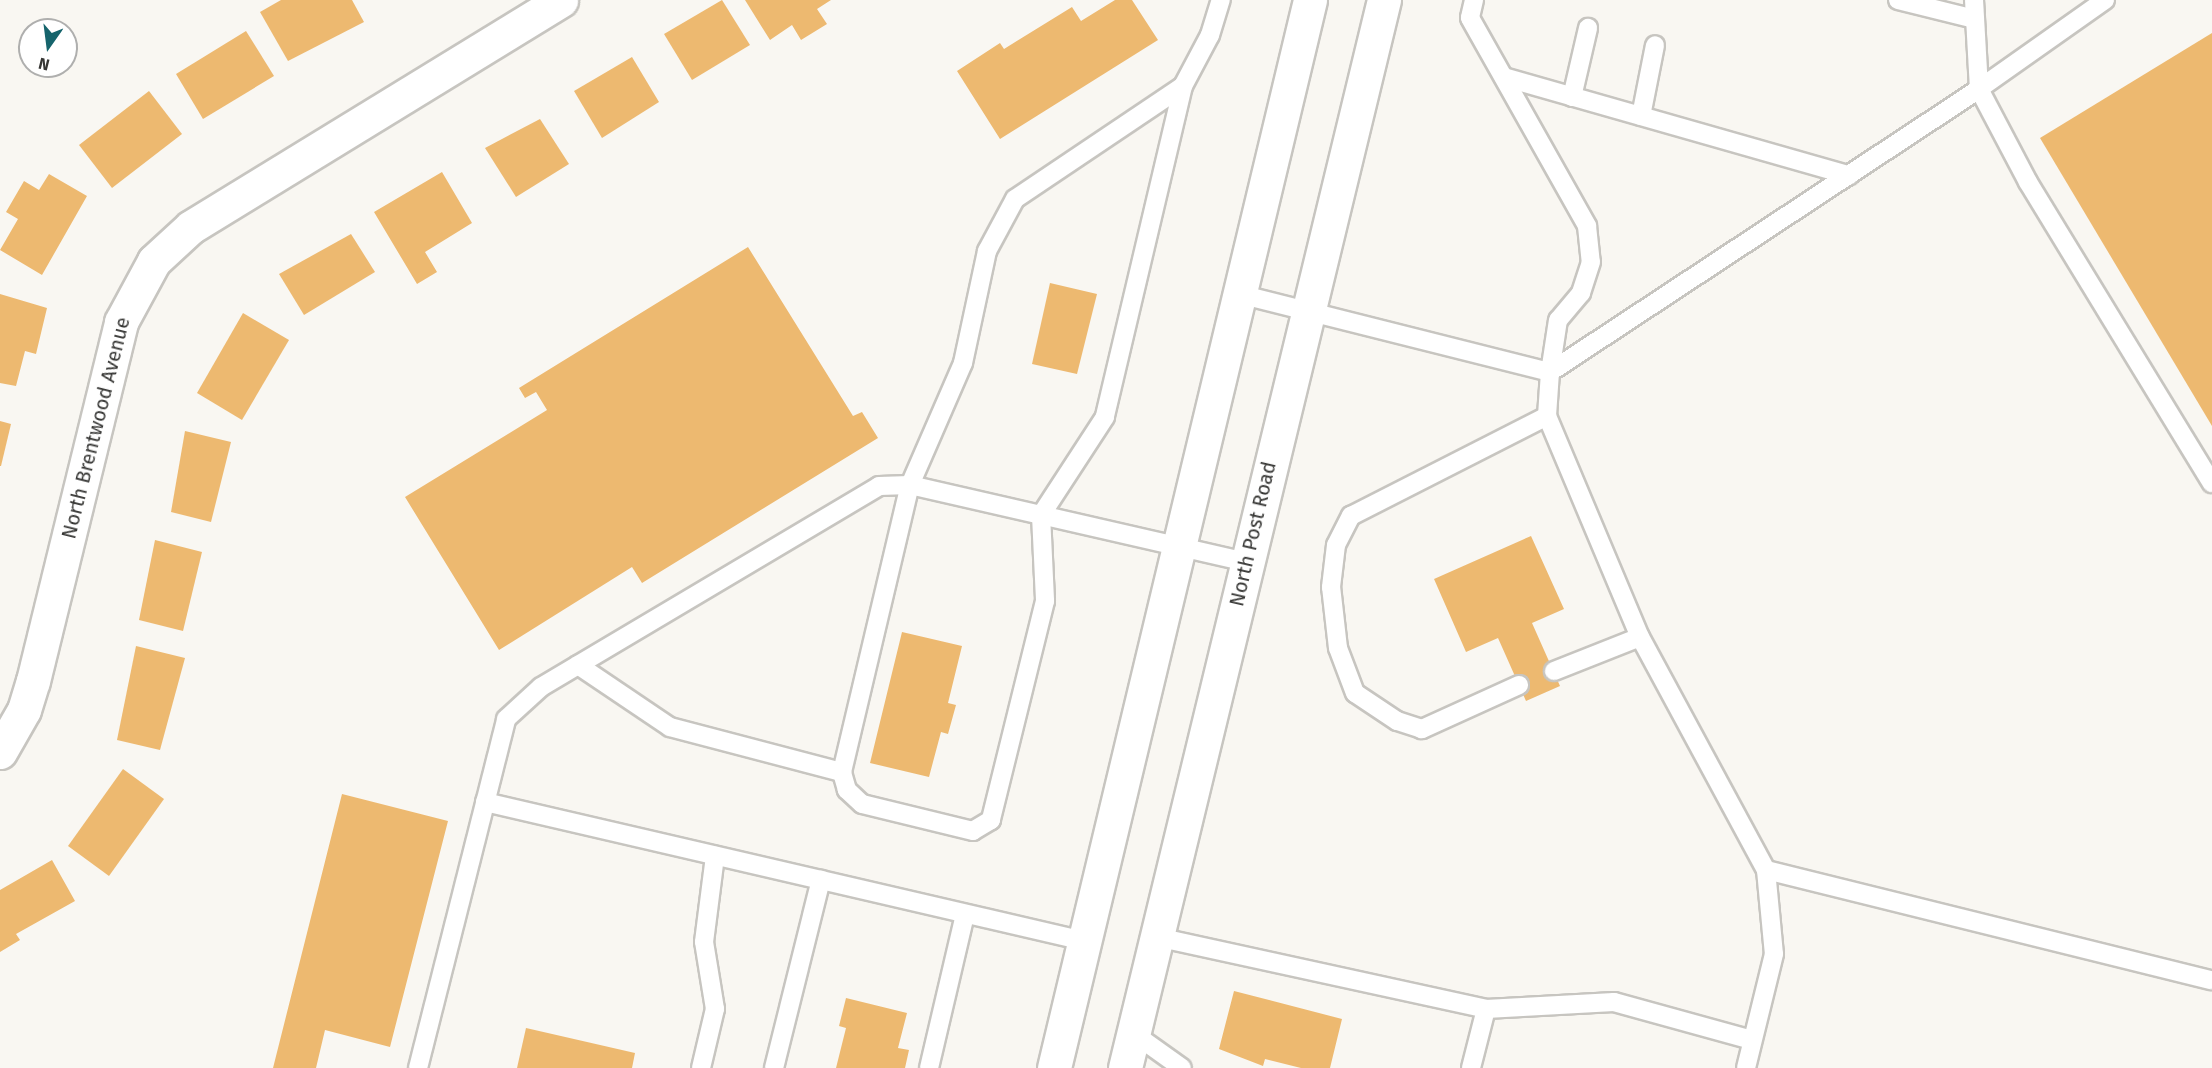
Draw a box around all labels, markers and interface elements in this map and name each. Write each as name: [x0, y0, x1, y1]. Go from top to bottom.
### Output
north arrow: [18, 18, 78, 78]
text: N: [37, 54, 51, 75]
street label: North Brentwood Avenue: [57, 315, 135, 541]
street label: North Post Road: [1225, 459, 1281, 609]

